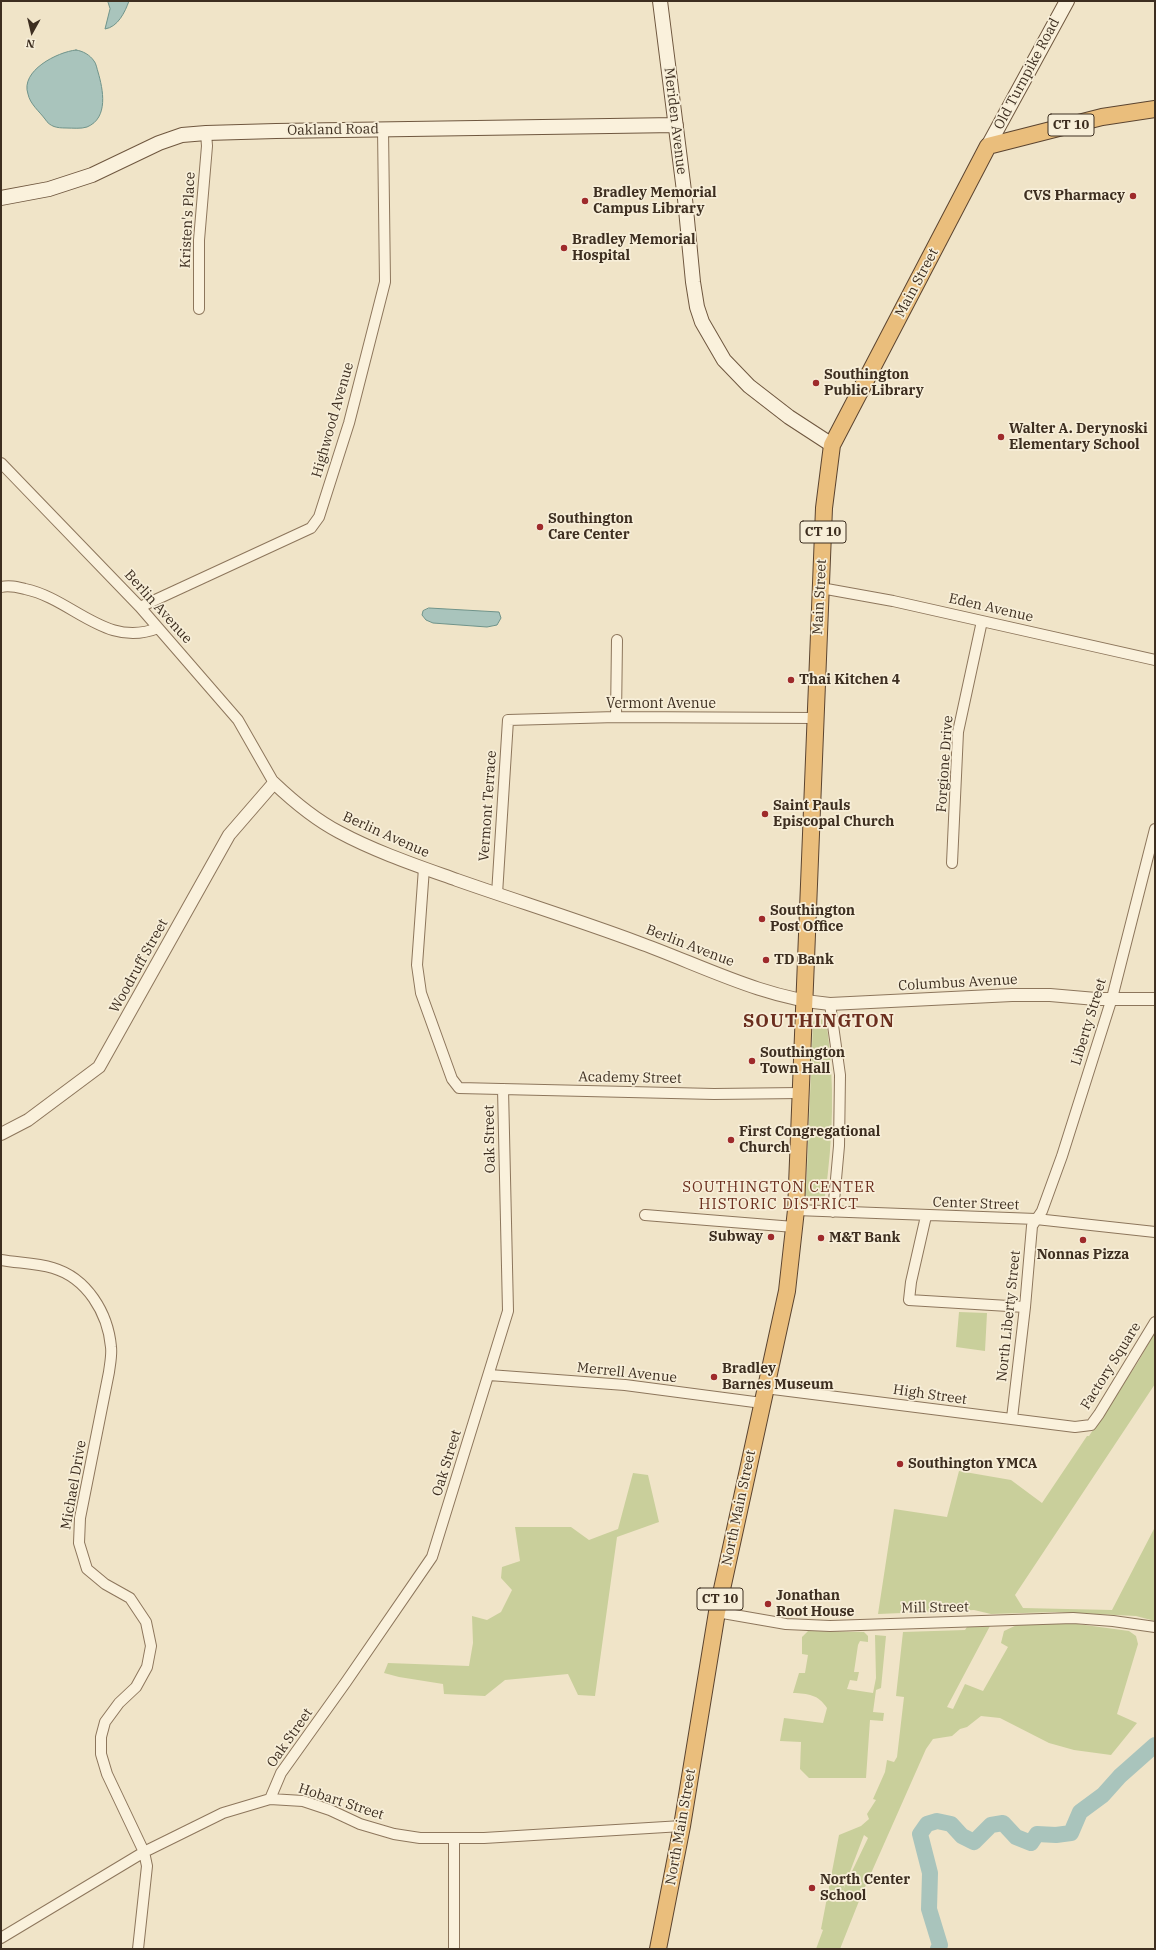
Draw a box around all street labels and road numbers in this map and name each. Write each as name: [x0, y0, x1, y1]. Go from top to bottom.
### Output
street label: Old Turnpike Road: [991, 15, 1063, 133]
street label: Meriden Avenue: [660, 67, 690, 175]
road number: CT 10: [1048, 114, 1094, 136]
street label: Oakland Road: [287, 121, 379, 139]
street label: Kristen's Place: [177, 171, 199, 269]
street label: Main Street: [892, 246, 942, 320]
street label: Highwood Avenue: [308, 360, 358, 480]
road number: CT 10: [800, 521, 846, 543]
street label: Main Street: [810, 559, 830, 635]
street label: Berlin Avenue: [121, 567, 195, 647]
street label: Eden Avenue: [947, 590, 1035, 626]
street label: Vermont Avenue: [606, 696, 716, 712]
street label: Forgione Drive: [933, 715, 957, 813]
street label: Vermont Terrace: [476, 750, 500, 862]
street label: Berlin Avenue: [340, 808, 432, 862]
street label: Woodruff Street: [106, 916, 172, 1016]
street label: Berlin Avenue: [644, 921, 736, 971]
street label: Columbus Avenue: [898, 971, 1018, 995]
street label: Liberty Street: [1068, 976, 1110, 1068]
street label: Academy Street: [578, 1069, 682, 1087]
street label: Oak Street: [481, 1105, 499, 1173]
street label: Center Street: [932, 1194, 1020, 1214]
street label: North Liberty Street: [994, 1249, 1024, 1383]
street label: Factory Square: [1077, 1319, 1145, 1413]
street label: Merrell Avenue: [576, 1359, 678, 1387]
street label: High Street: [892, 1382, 968, 1408]
street label: Oak Street: [429, 1428, 465, 1498]
street label: Michael Drive: [58, 1439, 90, 1531]
street label: North Main Street: [719, 1449, 759, 1567]
road number: CT 10: [697, 1588, 743, 1610]
street label: Mill Street: [901, 1599, 969, 1617]
street label: Oak Street: [263, 1705, 317, 1771]
street label: North Main Street: [663, 1768, 699, 1886]
street label: Hobart Street: [296, 1780, 386, 1824]

